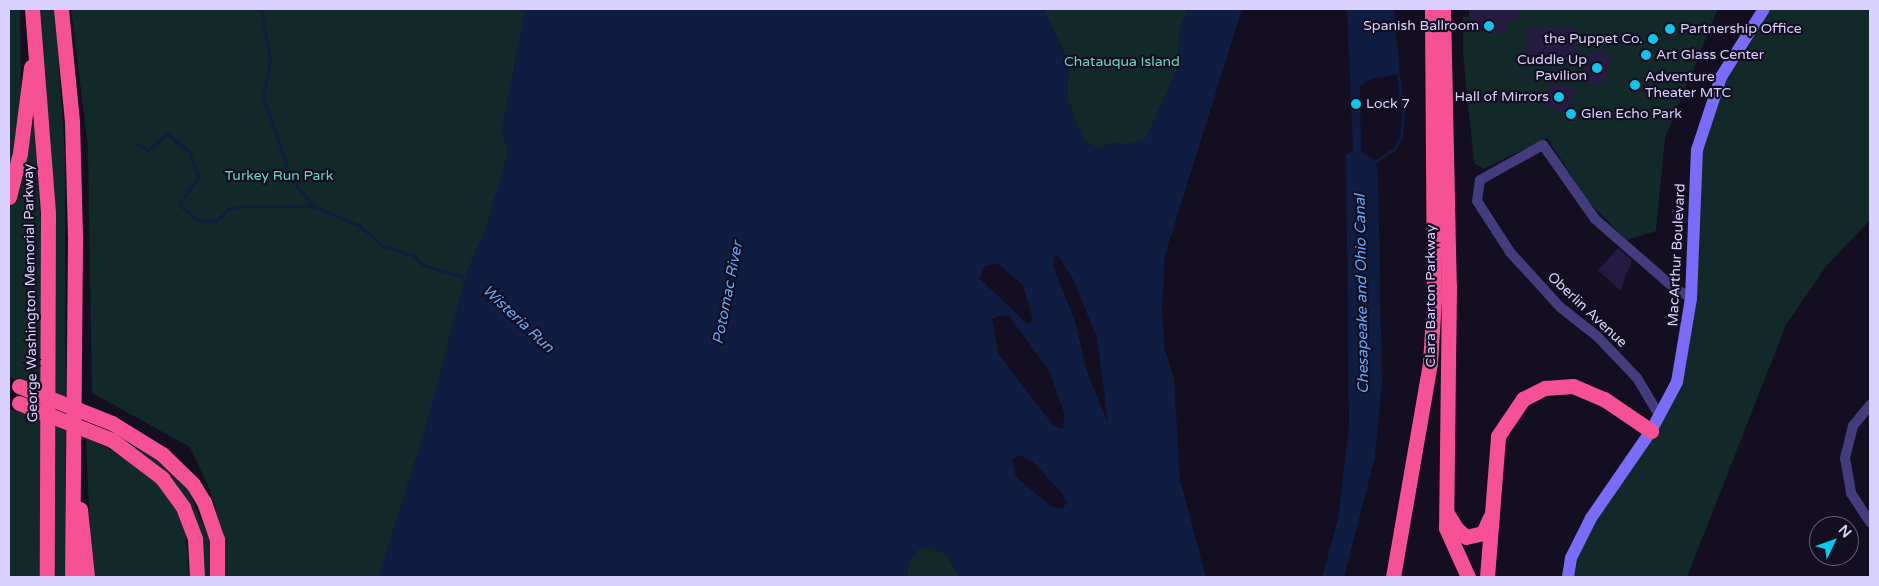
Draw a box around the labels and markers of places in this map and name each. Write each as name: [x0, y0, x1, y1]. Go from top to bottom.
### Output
place label: Spanish Ballroom: [1363, 18, 1479, 34]
marker: Spanish Ballroom: [1483, 20, 1495, 32]
place label: Partnership Office: [1680, 21, 1802, 37]
marker: Partnership Office: [1664, 23, 1676, 35]
place label: the Puppet Co.: [1544, 31, 1643, 47]
marker: the Puppet Co.: [1647, 33, 1659, 45]
place label: Art Glass Center: [1656, 47, 1764, 63]
marker: Art Glass Center: [1640, 49, 1652, 61]
place label: Cuddle Up Pavilion: [1517, 52, 1587, 84]
marker: Cuddle Up Pavilion: [1591, 62, 1603, 74]
place label: Adventure Theater MTC: [1645, 69, 1731, 102]
marker: Adventure Theater MTC: [1629, 79, 1641, 91]
place label: Hall of Mirrors: [1455, 89, 1549, 105]
marker: Hall of Mirrors: [1553, 91, 1565, 103]
place label: Lock 7: [1366, 96, 1410, 112]
marker: Lock 7: [1350, 98, 1362, 110]
place label: Glen Echo Park: [1581, 106, 1682, 122]
marker: Glen Echo Park: [1565, 108, 1577, 120]

